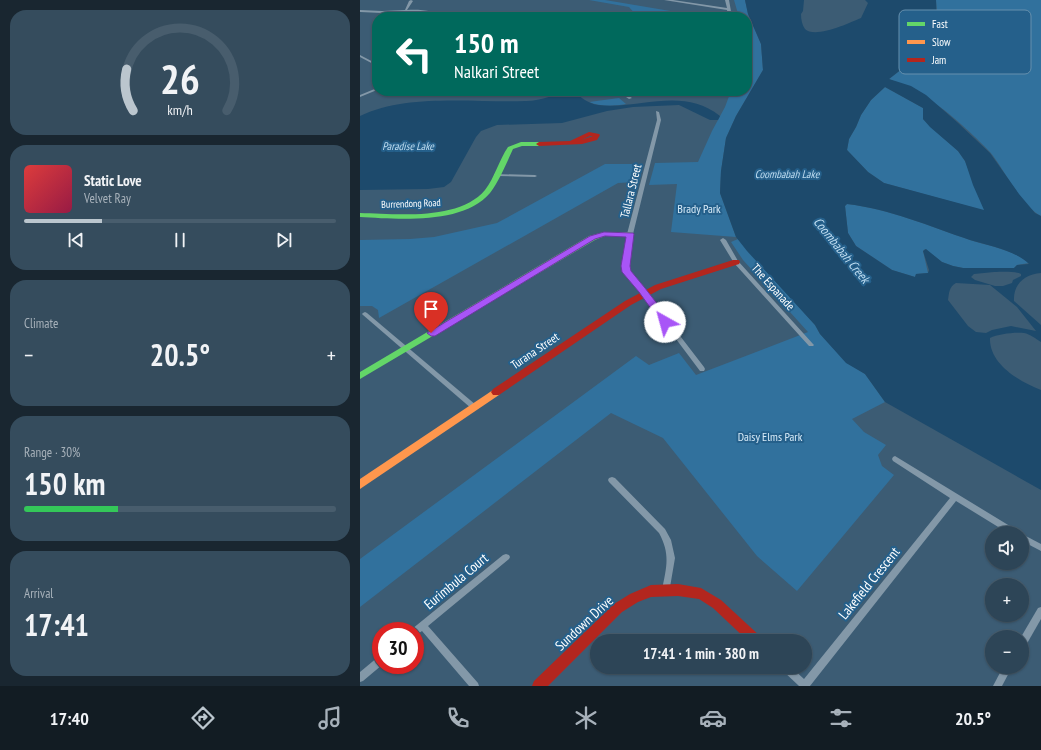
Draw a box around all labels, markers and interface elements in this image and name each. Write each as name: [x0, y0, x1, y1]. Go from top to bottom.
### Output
legend: [899, 10, 1031, 74]
text: Fast: [932, 17, 948, 31]
text: 150 m: [454, 24, 518, 61]
icon: left: [388, 28, 440, 80]
text: Slow: [932, 35, 951, 49]
text: 26: [160, 51, 200, 104]
text: Jam: [931, 53, 946, 67]
text: Nalkari Street: [454, 60, 539, 83]
text: km/h: [167, 99, 193, 118]
water label: Paradise Lake: [382, 139, 435, 153]
street label: Tallara Street: [617, 162, 645, 219]
water label: Coombabah Lake: [755, 167, 821, 181]
text: Static Love: [84, 171, 142, 190]
text: Velvet Ray: [84, 190, 131, 207]
street label: Burrendong Road: [381, 196, 441, 211]
park label: Brady Park: [677, 201, 721, 216]
water label: Coombabah Creek: [810, 214, 875, 288]
icon: previous: [65, 229, 87, 251]
icon: pause: [169, 229, 191, 251]
icon: next: [273, 229, 295, 251]
street label: The Espanade: [749, 260, 798, 313]
pin: [414, 292, 448, 333]
icon: arrive: [420, 298, 442, 320]
position arrow: [644, 301, 686, 343]
text: Climate: [24, 315, 58, 332]
street label: Turana Street: [508, 329, 562, 372]
text: 20.5°: [150, 335, 210, 374]
text: −: [24, 341, 33, 369]
text: +: [327, 341, 336, 369]
park label: Daisy Elms Park: [738, 429, 803, 444]
text: Range · 30%: [24, 444, 80, 461]
text: 150 km: [24, 464, 105, 503]
map controls: [985, 526, 1029, 674]
button: sound: [985, 526, 1029, 570]
street label: Lakefield Crescent: [834, 543, 904, 623]
street label: Eurimbula Court: [420, 549, 492, 613]
button: +: [985, 578, 1029, 622]
text: Arrival: [24, 585, 53, 602]
street label: Sundown Drive: [551, 591, 617, 654]
text: 17:41: [24, 605, 89, 644]
speed limit sign: 30: [372, 622, 424, 674]
button: −: [985, 630, 1029, 674]
text: 17:41 · 1 min · 380 m: [643, 644, 759, 663]
icon: directions: [189, 704, 217, 732]
icon: music: [316, 704, 344, 732]
icon: phone: [444, 704, 472, 732]
icon: climate: [572, 704, 600, 732]
icon: car: [699, 704, 727, 732]
icon: filters: [827, 704, 855, 732]
text: 17:40: [50, 707, 89, 730]
text: 20.5°: [955, 707, 991, 730]

